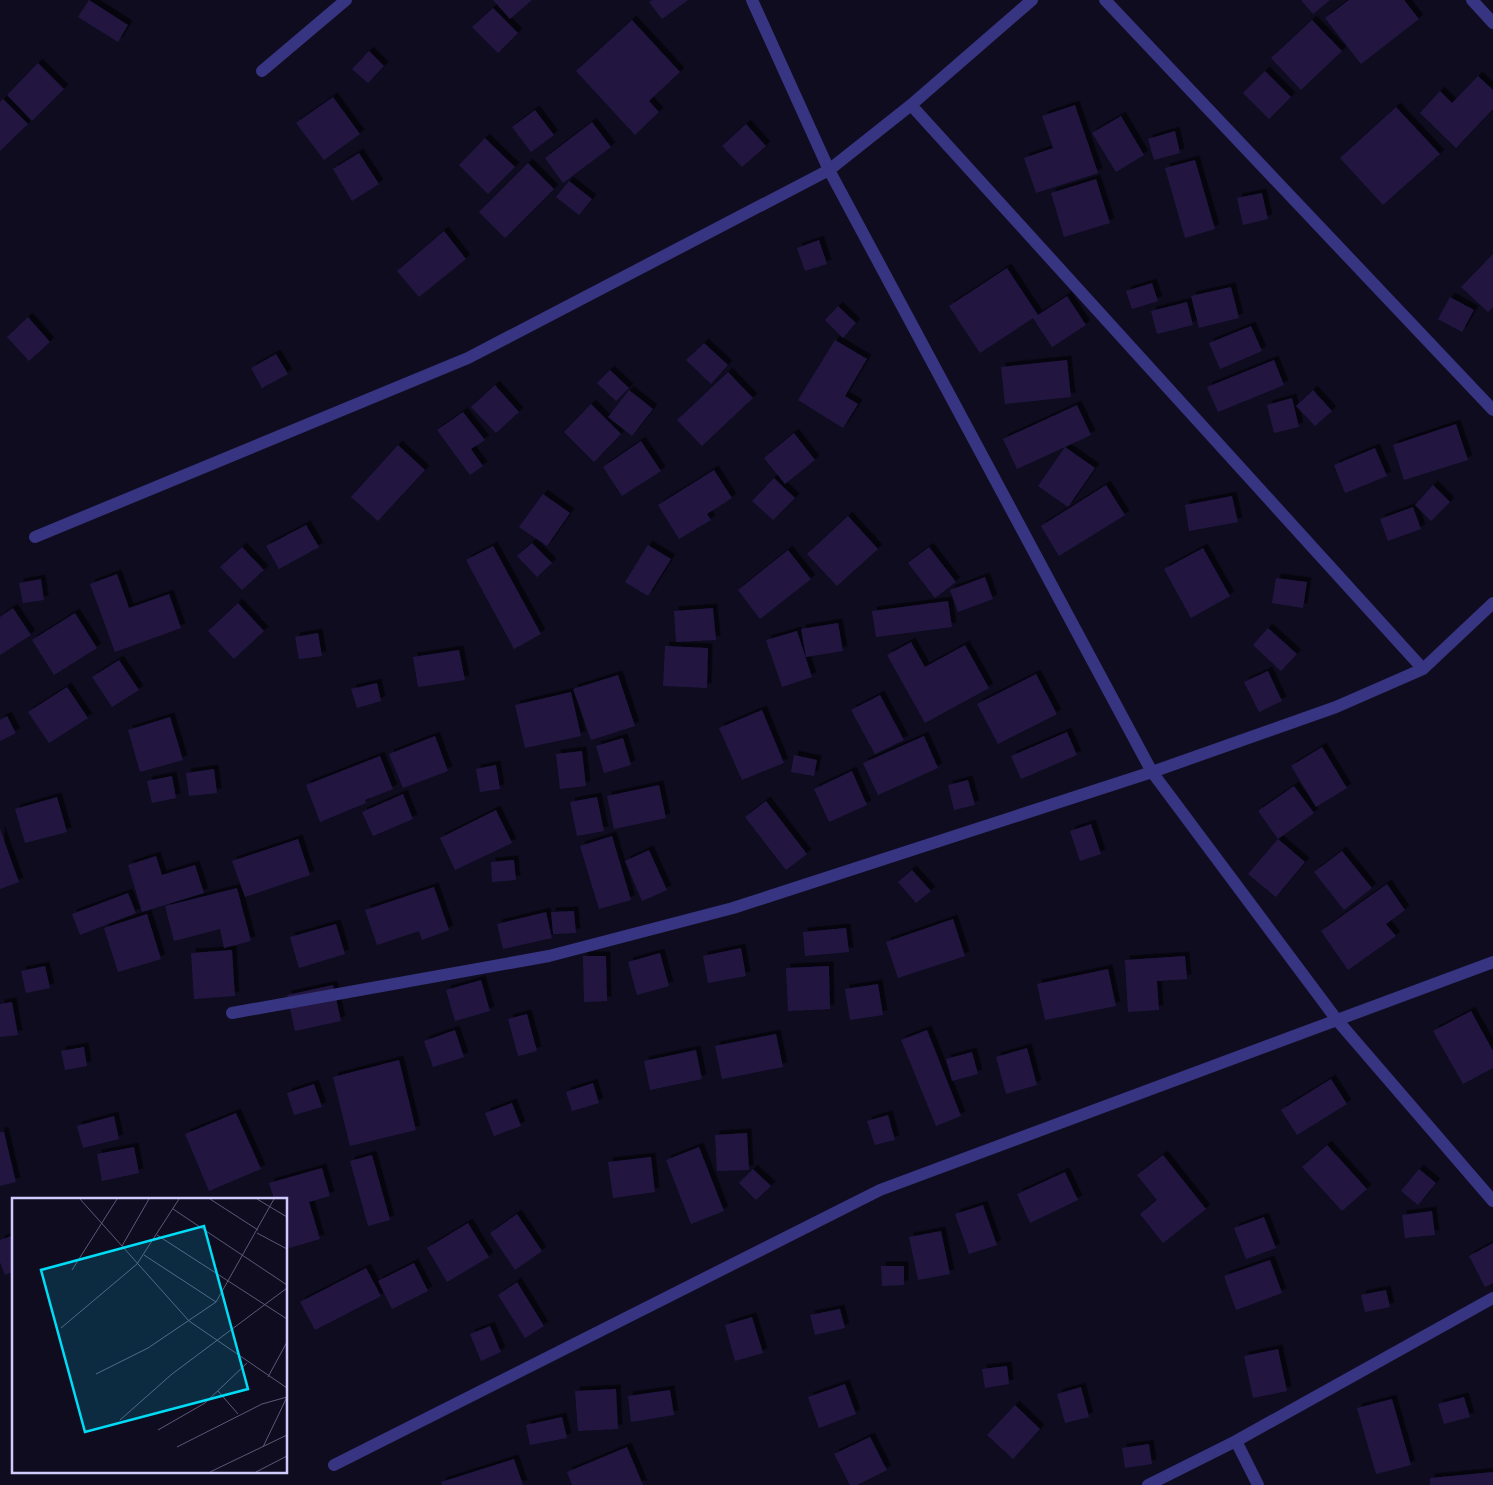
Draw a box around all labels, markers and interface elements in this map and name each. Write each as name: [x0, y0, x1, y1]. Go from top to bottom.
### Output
inset map: [12, 1198, 288, 1472]

